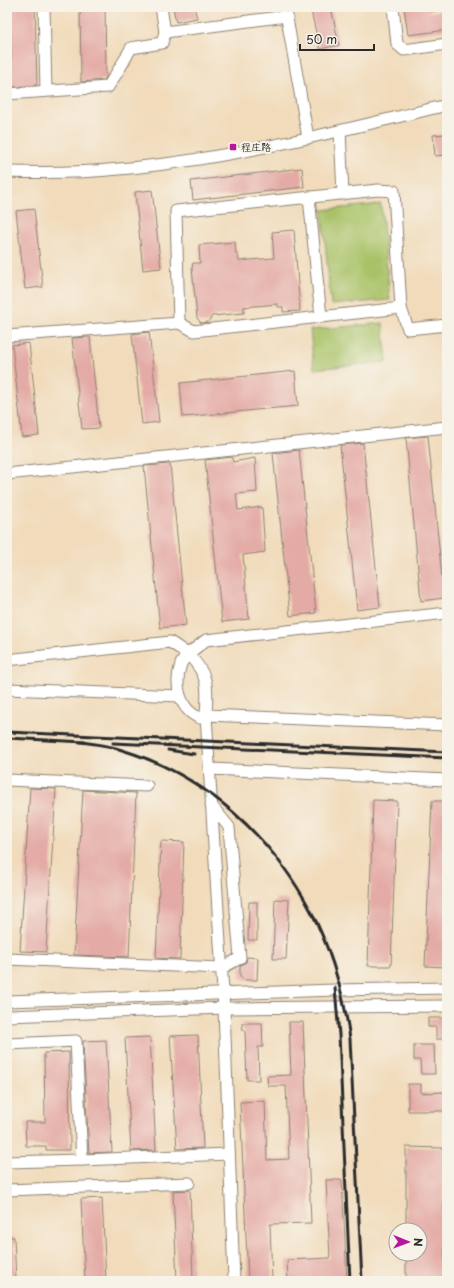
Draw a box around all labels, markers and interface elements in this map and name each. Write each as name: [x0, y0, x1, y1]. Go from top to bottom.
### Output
scale bar: [300, 26, 374, 52]
text: 50 m: [306, 30, 337, 48]
place label: 程庄路: [241, 139, 271, 154]
marker: 程庄路: [228, 142, 238, 152]
north arrow: [388, 1222, 428, 1262]
text: N: [410, 1238, 427, 1247]

